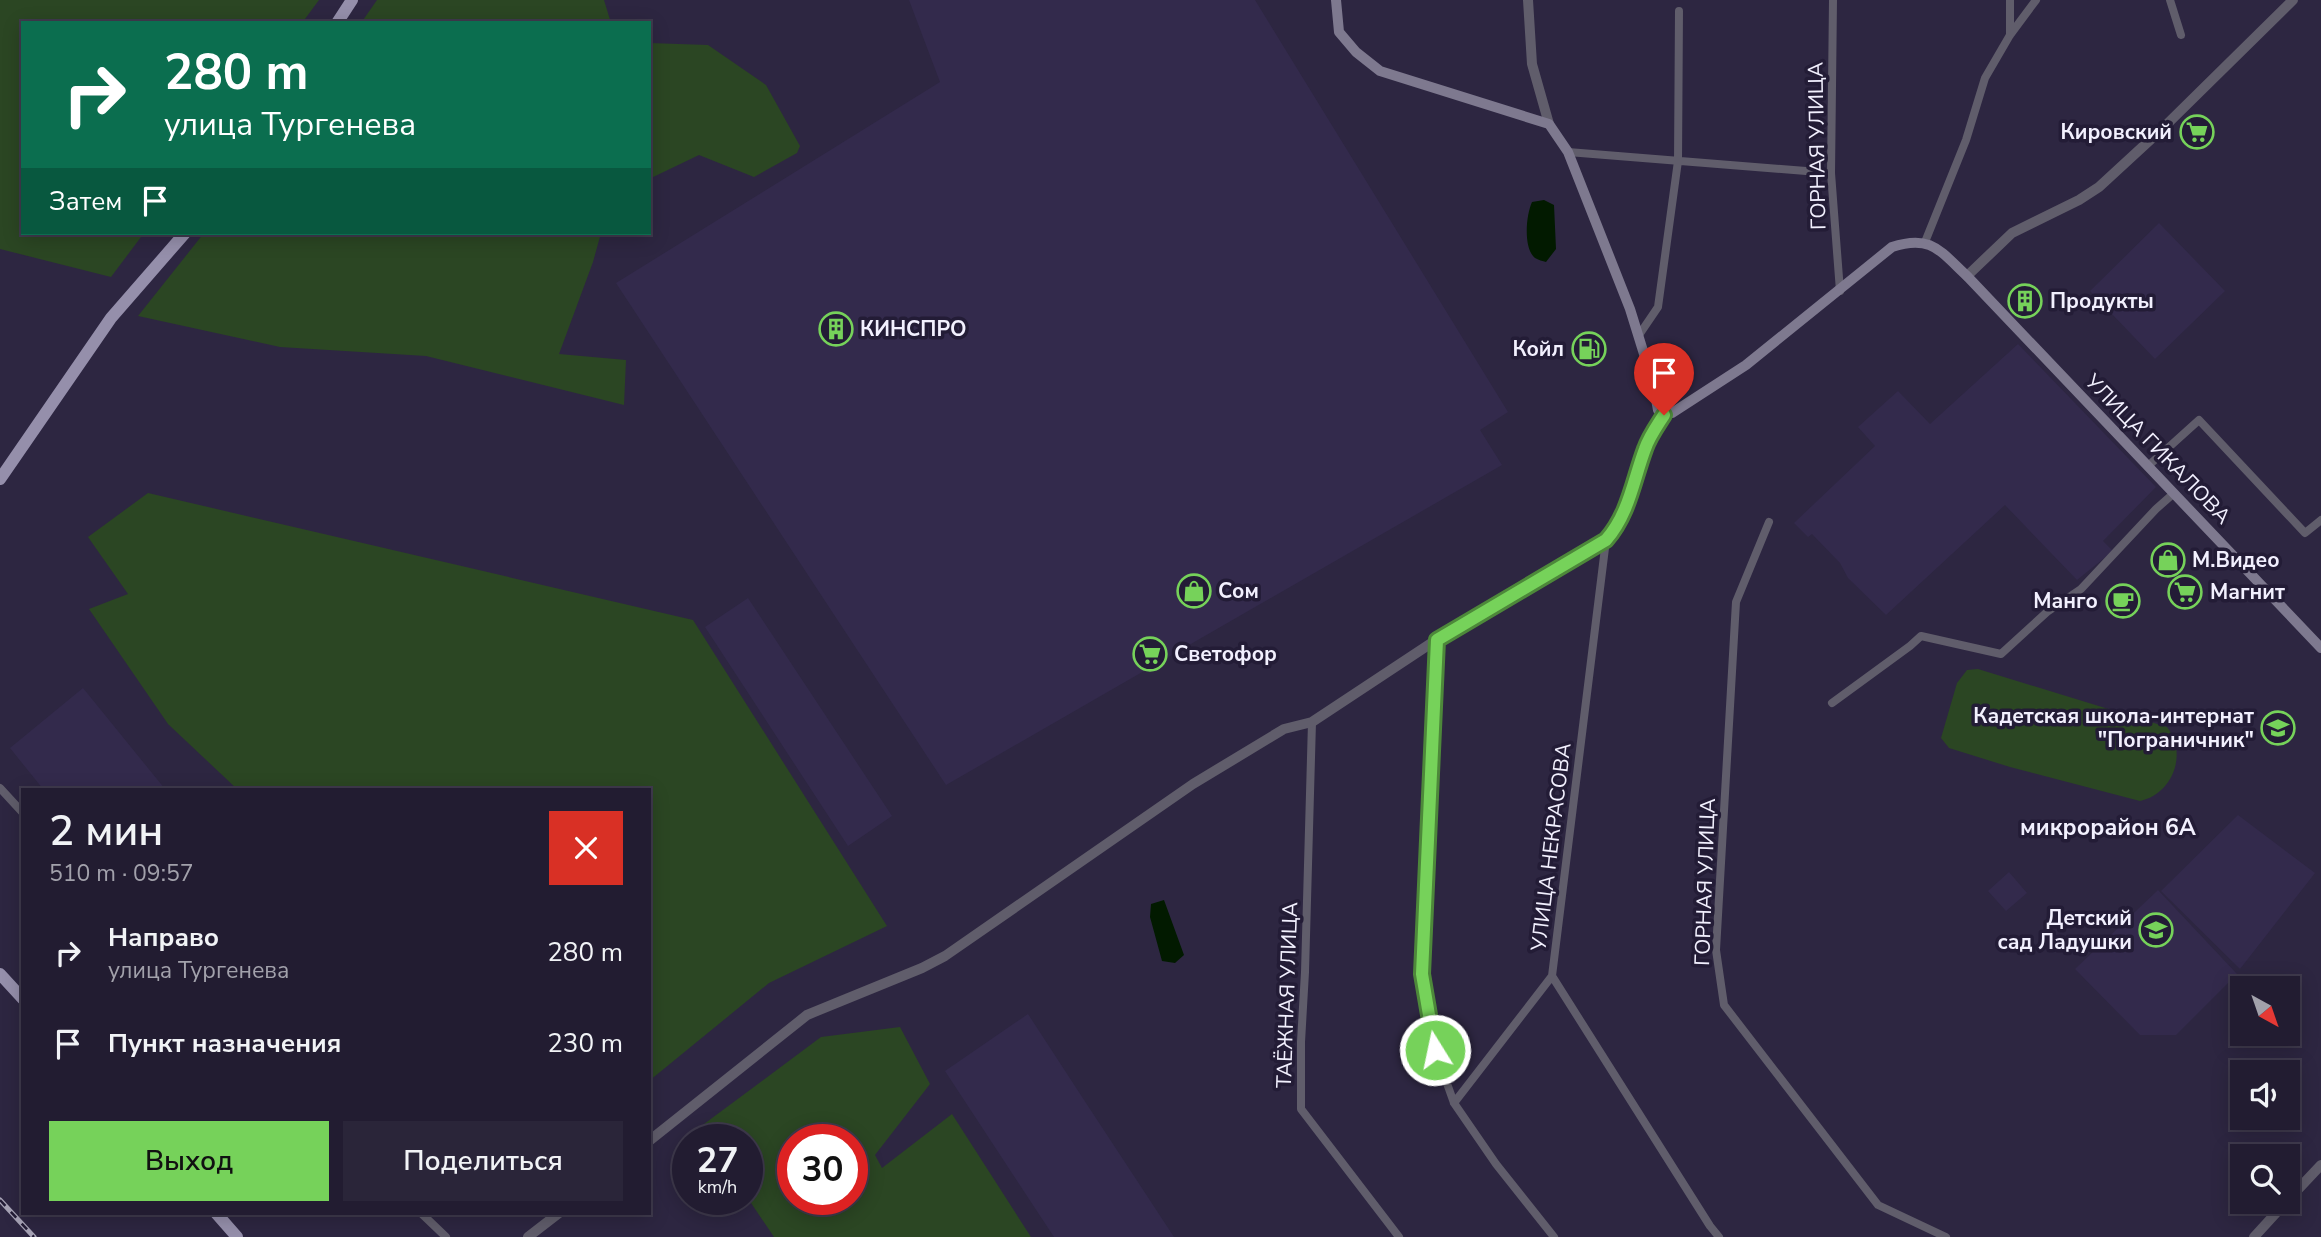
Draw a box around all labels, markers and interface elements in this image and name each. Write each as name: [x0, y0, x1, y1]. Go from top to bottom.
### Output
text: 280 m: [164, 39, 308, 106]
icon: right: [49, 49, 140, 140]
street label: ГОРНАЯ УЛИЦА: [1802, 62, 1832, 230]
text: улица Тургенева: [164, 103, 416, 146]
supermarket icon: Кировский: [2178, 113, 2216, 151]
place label: Кировский: [2061, 118, 2172, 146]
icon: arrive: [136, 182, 174, 220]
text: Затем: [49, 184, 122, 219]
building icon: Продукты: [2006, 282, 2044, 320]
place label: Продукты: [2050, 287, 2154, 315]
building icon: КИНСПРО: [817, 310, 855, 348]
place label: КИНСПРО: [860, 315, 966, 343]
fuel station icon: Койл: [1570, 330, 1608, 368]
place label: Койл: [1512, 335, 1564, 363]
pin: [1634, 343, 1694, 415]
icon: arrive: [1645, 354, 1683, 392]
street label: УЛИЦА ГИКАЛОВА: [2078, 367, 2237, 530]
shop icon: М.Видео: [2149, 541, 2187, 579]
place label: М.Видео: [2192, 546, 2280, 574]
shop icon: Сом: [1175, 572, 1213, 610]
supermarket icon: Магнит: [2166, 573, 2204, 611]
place label: Сом: [1218, 577, 1259, 605]
place label: Магнит: [2210, 578, 2285, 606]
cafe icon: Манго: [2104, 582, 2142, 620]
place label: Манго: [2033, 587, 2098, 615]
supermarket icon: Светофор: [1131, 635, 1169, 673]
place label: Светофор: [1174, 640, 1277, 668]
place label: Кадетская школа-интернат "Пограничник": [1973, 702, 2254, 754]
school or university icon: Кадетская школа-интернат "Пограничник": [2259, 709, 2297, 747]
street label: УЛИЦА НЕКРАСОВА: [1524, 741, 1578, 954]
street label: ГОРНАЯ УЛИЦА: [1688, 798, 1722, 966]
text: 2 мин: [49, 803, 163, 860]
button: close: [549, 811, 623, 885]
district label: микрорайон 6А: [2020, 812, 2197, 843]
text: 510 m · 09:57: [49, 858, 194, 889]
street label: ТАЁЖНАЯ УЛИЦА: [1270, 902, 1304, 1088]
place label: Детский сад Ладушки: [1998, 904, 2132, 956]
school or university icon: Детский сад Ладушки: [2137, 911, 2175, 949]
text: Направо: [108, 920, 219, 955]
icon: right: [49, 934, 87, 972]
text: 280 m: [547, 935, 623, 970]
text: улица Тургенева: [108, 955, 289, 986]
north arrow: [2230, 976, 2300, 1046]
map controls: [2230, 976, 2300, 1214]
position arrow: [1398, 1013, 1472, 1087]
icon: arrive: [49, 1025, 87, 1063]
text: Пункт назначения: [108, 1026, 341, 1061]
text: 230 m: [547, 1026, 623, 1061]
button: sound: [2230, 1060, 2300, 1130]
button: Выход: [49, 1121, 329, 1201]
button: Поделиться: [343, 1121, 623, 1201]
speed limit sign: 30: [777, 1124, 868, 1215]
text: 27: [696, 1137, 739, 1184]
button: search: [2230, 1144, 2300, 1214]
text: km/h: [698, 1175, 737, 1199]

